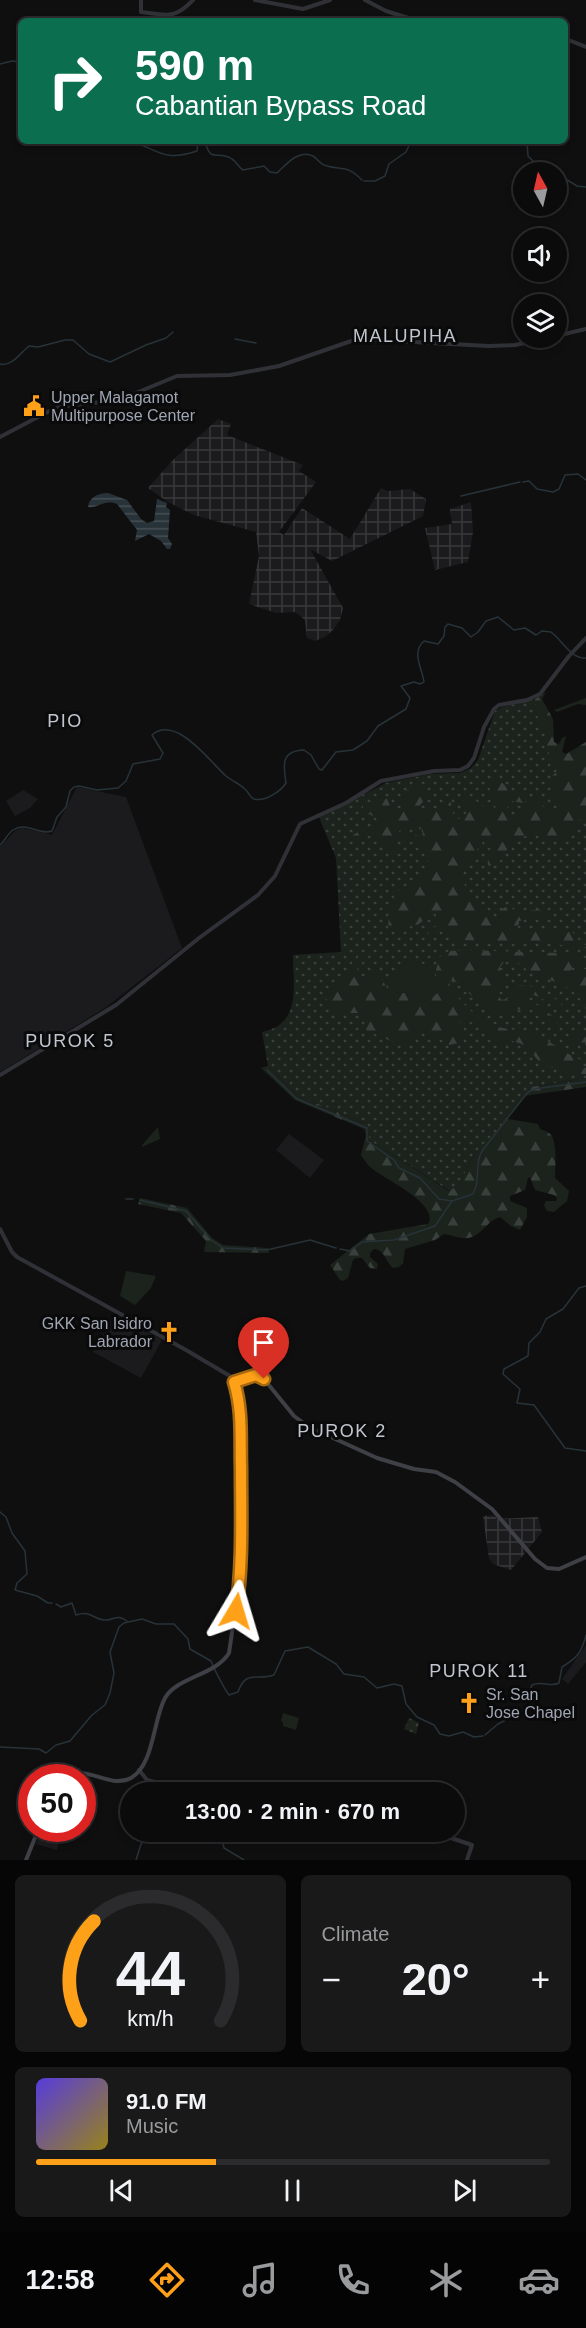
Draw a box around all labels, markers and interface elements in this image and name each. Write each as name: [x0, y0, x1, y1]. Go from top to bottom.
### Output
icon: right: [36, 42, 114, 120]
text: 590 m: [135, 42, 254, 89]
text: Cabantian Bypass Road: [135, 91, 426, 121]
north arrow: [513, 162, 567, 216]
map controls: [513, 162, 567, 348]
button: sound: [513, 228, 567, 282]
button: layers: [513, 294, 567, 348]
district label: MALUPIHA: [353, 326, 457, 346]
place label: Upper Malagamot Multipurpose Center: [51, 389, 196, 424]
public building icon: Upper Malagamot Multipurpose Center: [22, 394, 46, 418]
district label: PIO: [47, 711, 83, 731]
district label: PUROK 5: [25, 1031, 115, 1051]
place label: GKK San Isidro Labrador: [42, 1315, 153, 1350]
pin: [238, 1317, 289, 1379]
church icon: GKK San Isidro Labrador: [157, 1320, 181, 1344]
icon: arrive: [247, 1326, 280, 1359]
district label: PUROK 2: [297, 1421, 387, 1441]
position arrow: [204, 1579, 268, 1643]
district label: PUROK 11: [429, 1661, 529, 1681]
place label: Sr. San Jose Chapel: [486, 1686, 575, 1721]
church icon: Sr. San Jose Chapel: [457, 1691, 481, 1715]
speed limit sign: 50: [18, 1764, 96, 1842]
text: 13:00 · 2 min · 670 m: [185, 1799, 400, 1824]
text: Climate: [322, 1923, 389, 1945]
text: 44: [116, 1939, 185, 2008]
text: 20°: [402, 1954, 470, 2005]
text: −: [322, 1961, 341, 1998]
text: +: [531, 1961, 550, 1998]
text: km/h: [127, 2007, 173, 2031]
text: 91.0 FM: [126, 2089, 207, 2114]
text: Music: [126, 2115, 178, 2137]
icon: previous: [105, 2174, 138, 2207]
icon: pause: [276, 2174, 309, 2207]
icon: next: [448, 2174, 481, 2207]
icon: directions: [146, 2259, 188, 2301]
icon: music: [239, 2259, 281, 2301]
icon: phone: [332, 2259, 374, 2301]
icon: climate: [425, 2259, 467, 2301]
icon: car: [518, 2259, 560, 2301]
text: 12:58: [26, 2265, 95, 2295]

